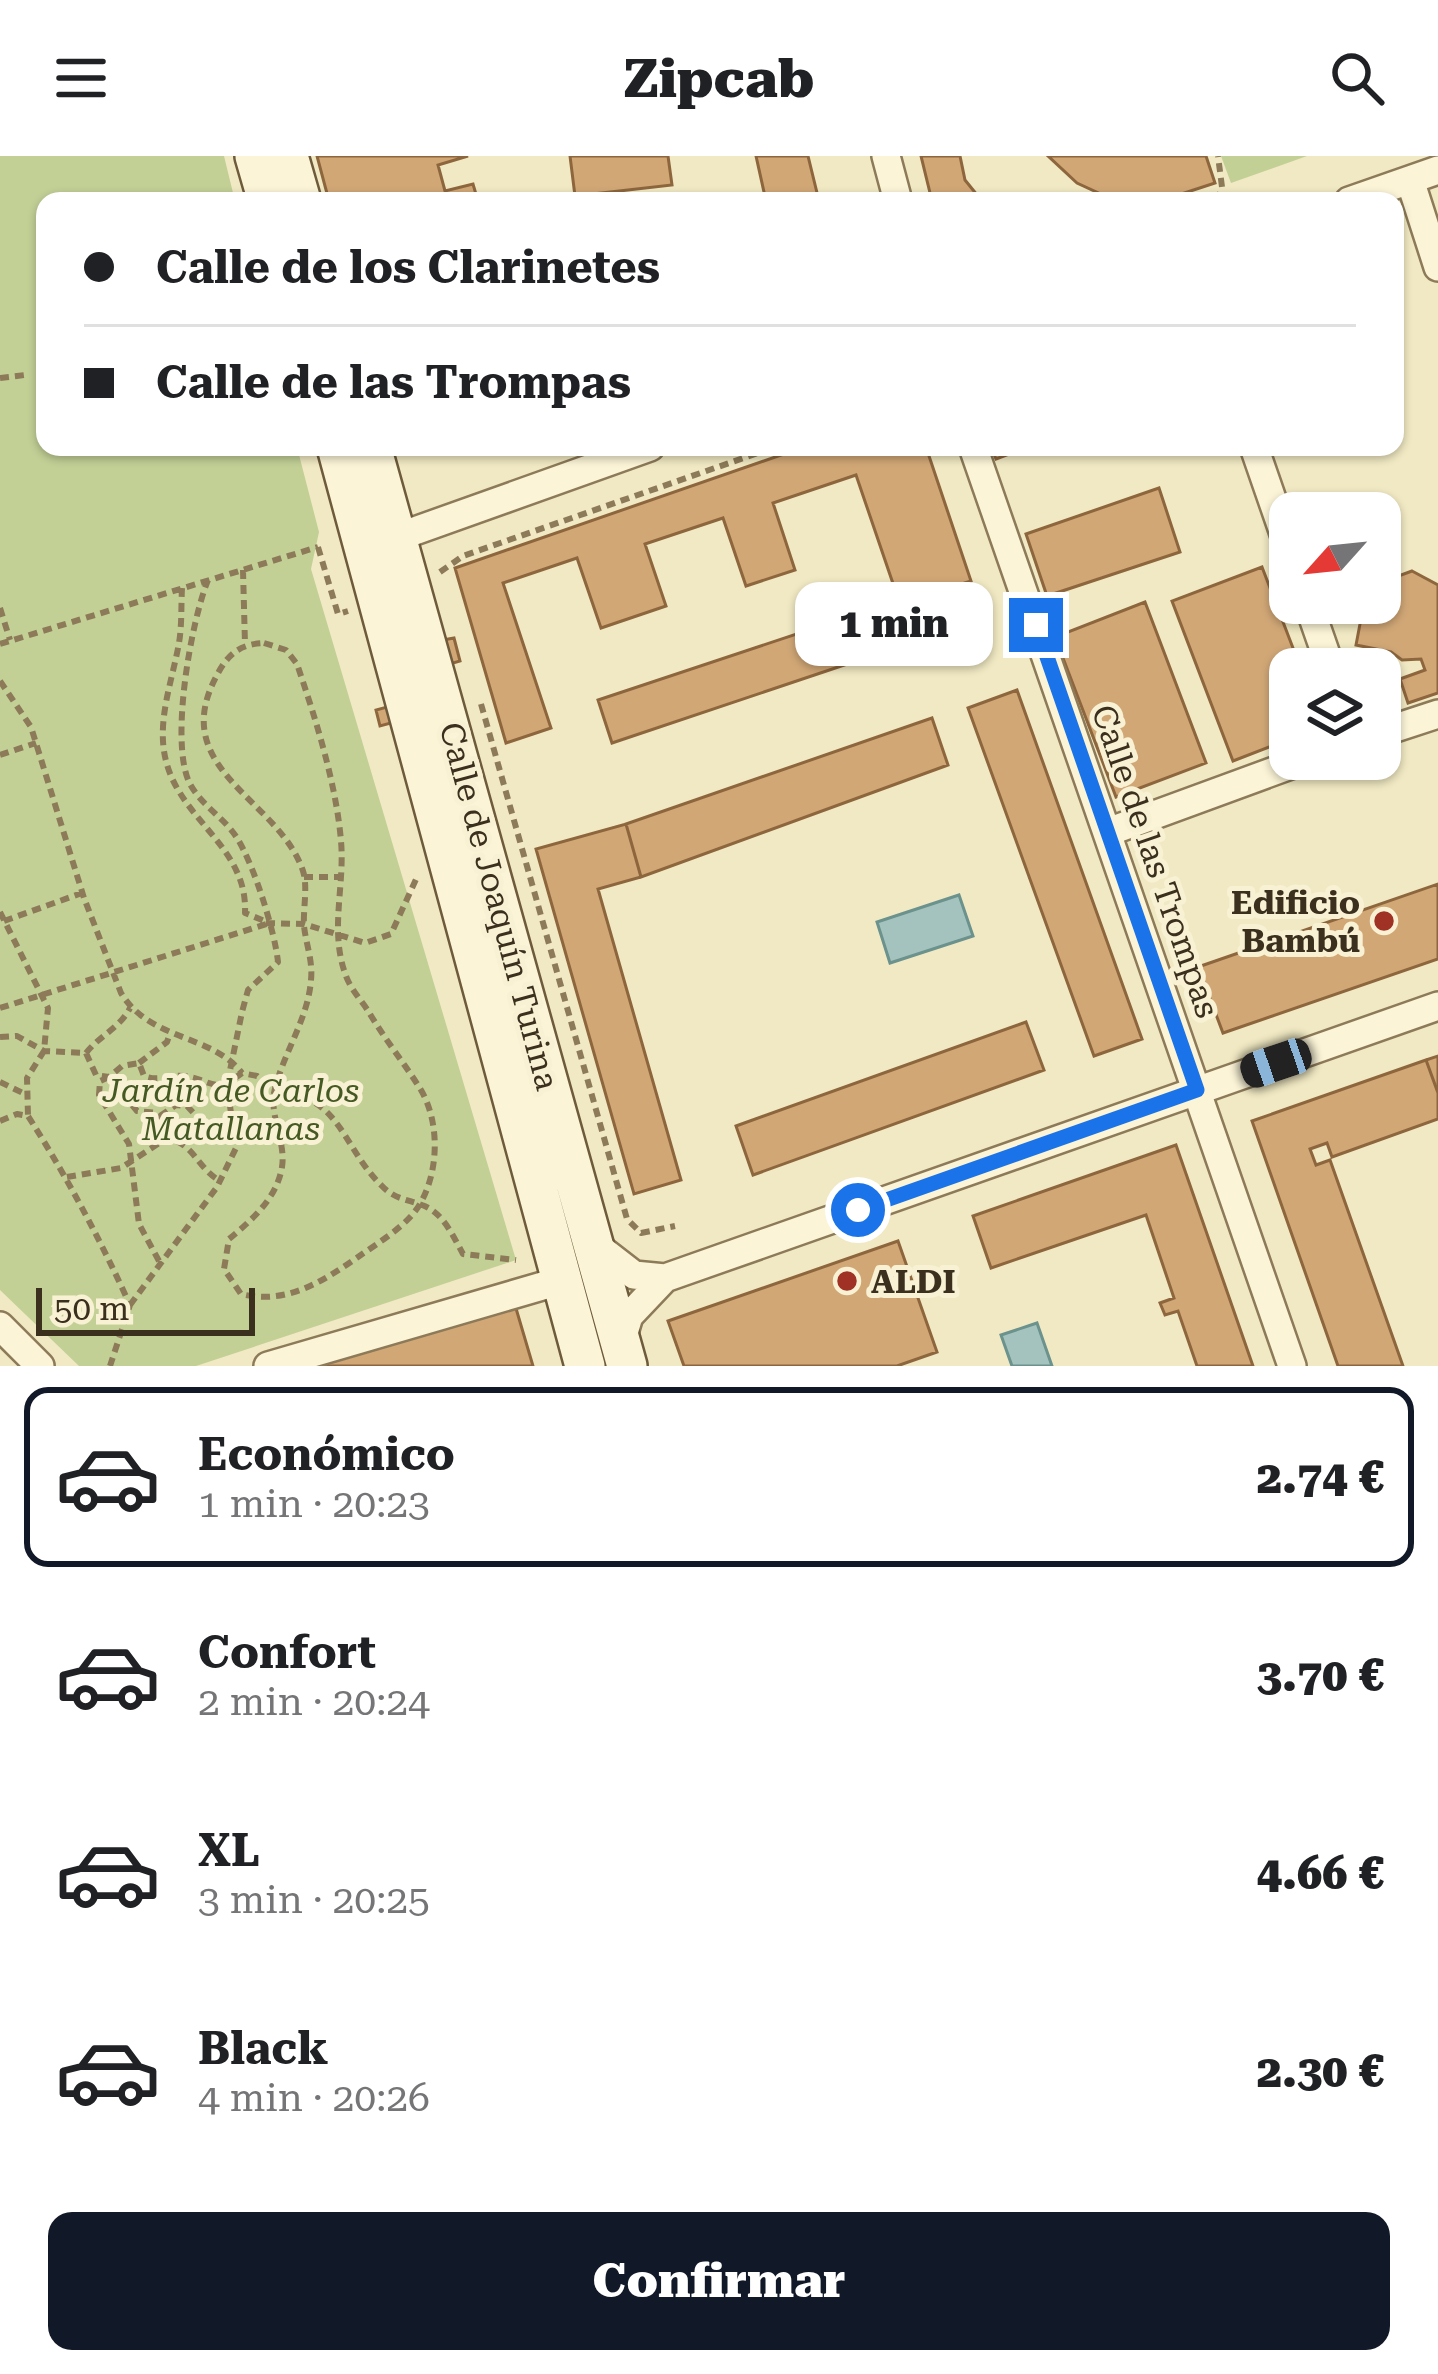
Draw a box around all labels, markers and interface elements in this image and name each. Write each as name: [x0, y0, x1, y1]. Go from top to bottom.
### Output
icon: menu: [48, 45, 114, 111]
icon: search: [1324, 45, 1390, 111]
text: Zipcab: [624, 47, 814, 110]
text: Calle de los Clarinetes: [156, 241, 660, 294]
text: Calle de las Trompas: [156, 356, 631, 409]
north arrow: [1269, 492, 1401, 624]
map controls: [1269, 492, 1401, 780]
callout: 1 min: [796, 583, 994, 667]
route end: [1009, 598, 1063, 652]
text: 1 min: [839, 601, 949, 647]
button: layers: [1269, 648, 1401, 780]
street label: Calle de las Trompas: [1084, 700, 1227, 1023]
street label: Calle de Joaquín Turina: [432, 718, 567, 1094]
place label: Edificio Bambú: [1231, 883, 1360, 960]
marker: Edificio Bambú: [1371, 908, 1397, 934]
car: [1236, 1034, 1316, 1092]
park label: Jardín de Carlos Matallanas: [102, 1071, 359, 1148]
route start: [831, 1183, 885, 1237]
place label: ALDI: [871, 1262, 956, 1301]
marker: ALDI: [834, 1268, 860, 1294]
scale bar: [36, 1282, 255, 1335]
text: 50 m: [54, 1289, 129, 1328]
icon: car: [54, 1423, 162, 1531]
text: Económico: [198, 1428, 455, 1481]
text: 2.74 €: [1257, 1451, 1384, 1504]
text: 1 min · 20:23: [198, 1481, 430, 1527]
icon: car: [54, 1621, 162, 1729]
text: Confort: [198, 1626, 376, 1679]
text: 3.70 €: [1257, 1649, 1384, 1702]
text: 2 min · 20:24: [198, 1679, 430, 1725]
icon: car: [54, 1819, 162, 1927]
text: XL: [198, 1824, 260, 1877]
text: 4.66 €: [1257, 1847, 1384, 1900]
text: 3 min · 20:25: [198, 1877, 430, 1923]
icon: car: [54, 2017, 162, 2125]
text: Black: [198, 2022, 328, 2075]
text: 2.30 €: [1257, 2045, 1384, 2098]
text: 4 min · 20:26: [198, 2075, 430, 2121]
button: Confirmar: [48, 2212, 1390, 2350]

